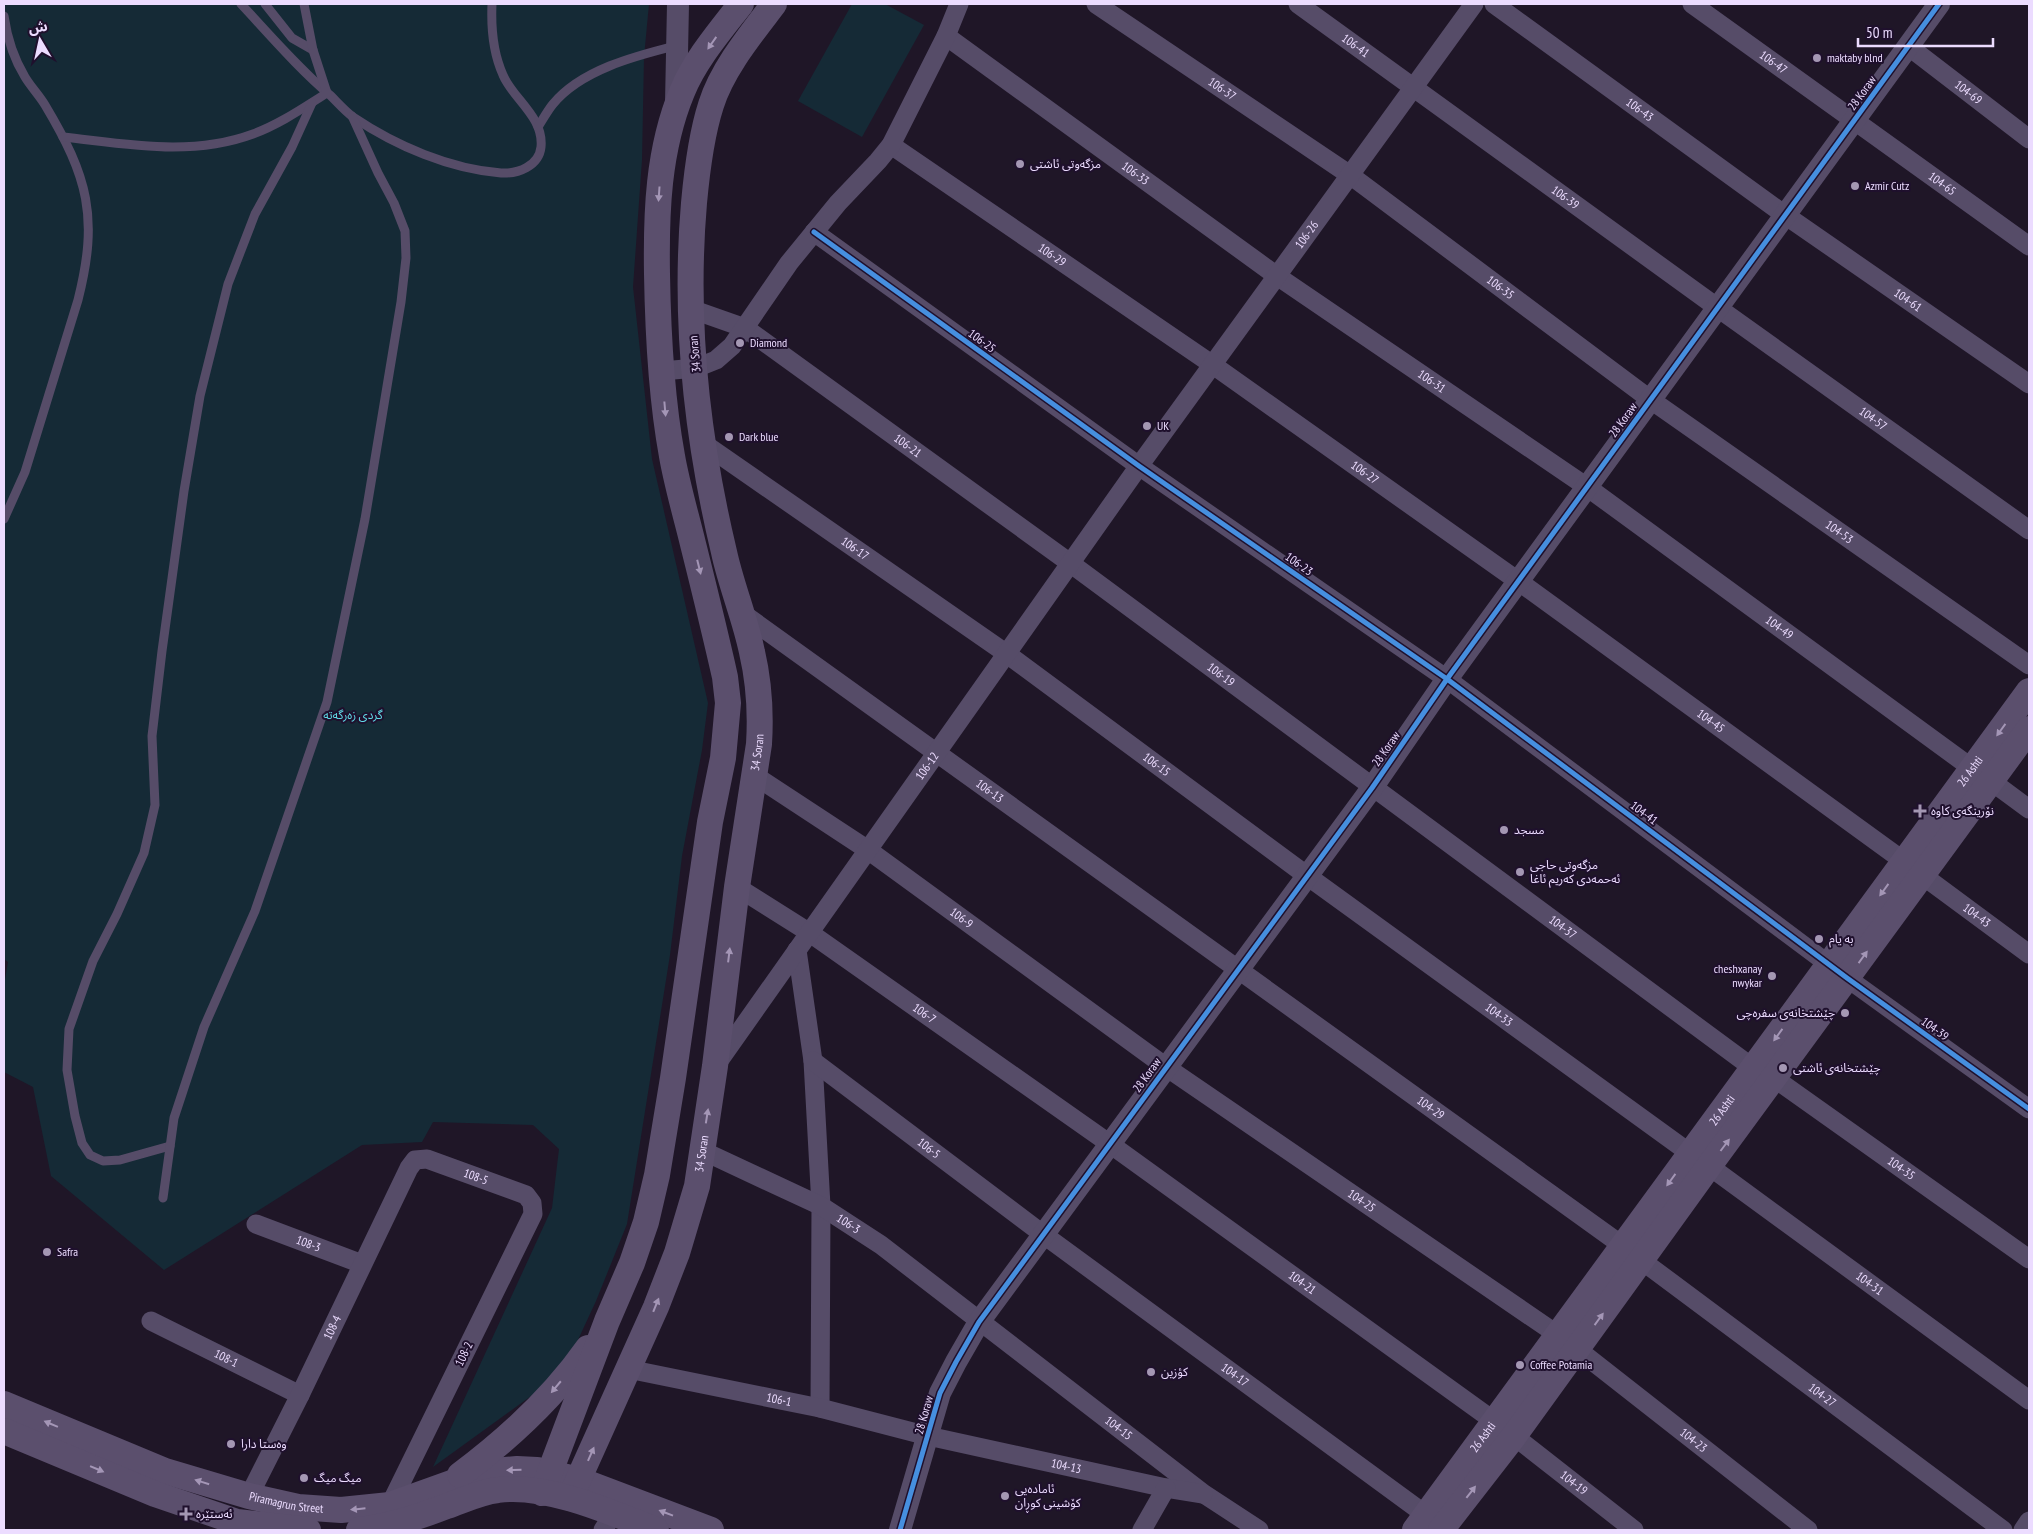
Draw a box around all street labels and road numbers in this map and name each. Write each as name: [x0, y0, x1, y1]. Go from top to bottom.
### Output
street label: 106-41: [1339, 30, 1373, 60]
street label: 106-47: [1757, 47, 1790, 77]
street label: 28 Koraw: [1844, 72, 1880, 113]
street label: 106-37: [1206, 74, 1239, 103]
street label: 104-69: [1952, 77, 1985, 107]
street label: 106-43: [1623, 94, 1657, 124]
street label: 106-33: [1119, 158, 1152, 188]
street label: 104-65: [1926, 168, 1959, 198]
street label: 106-39: [1549, 182, 1582, 212]
street label: 106-26: [1291, 218, 1321, 251]
street label: 106-29: [1035, 240, 1069, 269]
street label: 106-35: [1484, 272, 1517, 302]
street label: 104-61: [1891, 285, 1925, 315]
street label: 106-25: [966, 326, 999, 356]
street label: 34 Soran: [685, 335, 704, 373]
street label: 106-31: [1415, 366, 1449, 396]
street label: 28 Koraw: [1605, 399, 1641, 440]
street label: 104-57: [1857, 403, 1890, 433]
street label: 106-21: [891, 430, 925, 460]
street label: 106-27: [1348, 457, 1382, 487]
street label: 104-53: [1823, 517, 1856, 547]
street label: 106-17: [838, 533, 872, 563]
street label: 106-23: [1282, 549, 1316, 578]
street label: 104-49: [1763, 612, 1796, 642]
street label: 106-19: [1204, 659, 1238, 689]
street label: 104-45: [1694, 706, 1728, 736]
street label: 28 Koraw: [1368, 728, 1403, 769]
street label: 34 Soran: [747, 734, 766, 772]
street label: 106-12: [912, 749, 942, 783]
street label: 106-15: [1140, 749, 1174, 779]
street label: 26 Ashti: [1954, 753, 1986, 789]
street label: 106-13: [973, 776, 1007, 806]
street label: 104-41: [1628, 797, 1661, 828]
street label: 104-43: [1960, 900, 1994, 930]
street label: 106-9: [947, 904, 976, 931]
street label: 104-37: [1546, 912, 1580, 942]
street label: 104-33: [1482, 999, 1516, 1029]
street label: 106-7: [910, 1000, 939, 1026]
street label: 104-39: [1919, 1014, 1952, 1044]
street label: 28 Koraw: [1129, 1054, 1165, 1095]
street label: 104-29: [1414, 1092, 1448, 1122]
street label: 26 Ashti: [1706, 1092, 1738, 1128]
street label: 34 Soran: [691, 1134, 712, 1173]
street label: 106-5: [915, 1134, 944, 1161]
street label: 104-35: [1885, 1153, 1918, 1183]
street label: 108-5: [462, 1165, 490, 1188]
street label: 104-25: [1345, 1185, 1379, 1215]
street label: 106-3: [834, 1210, 863, 1236]
street label: 108-3: [294, 1232, 323, 1255]
street label: 104-21: [1286, 1267, 1319, 1297]
street label: 104-31: [1853, 1268, 1887, 1298]
street label: 108-4: [320, 1312, 344, 1342]
street label: 108-2: [451, 1339, 476, 1368]
street label: 108-1: [212, 1346, 241, 1370]
street label: 104-17: [1219, 1360, 1252, 1390]
street label: 104-27: [1806, 1380, 1839, 1410]
street label: 106-1: [765, 1389, 793, 1409]
street label: 28 Koraw: [911, 1393, 936, 1436]
street label: 104-15: [1102, 1413, 1136, 1443]
street label: 26 Ashti: [1466, 1419, 1499, 1455]
street label: 104-23: [1677, 1425, 1710, 1455]
street label: 104-13: [1050, 1455, 1083, 1476]
street label: 104-19: [1557, 1467, 1591, 1498]
street label: Piramagrun Street: [248, 1488, 325, 1516]

